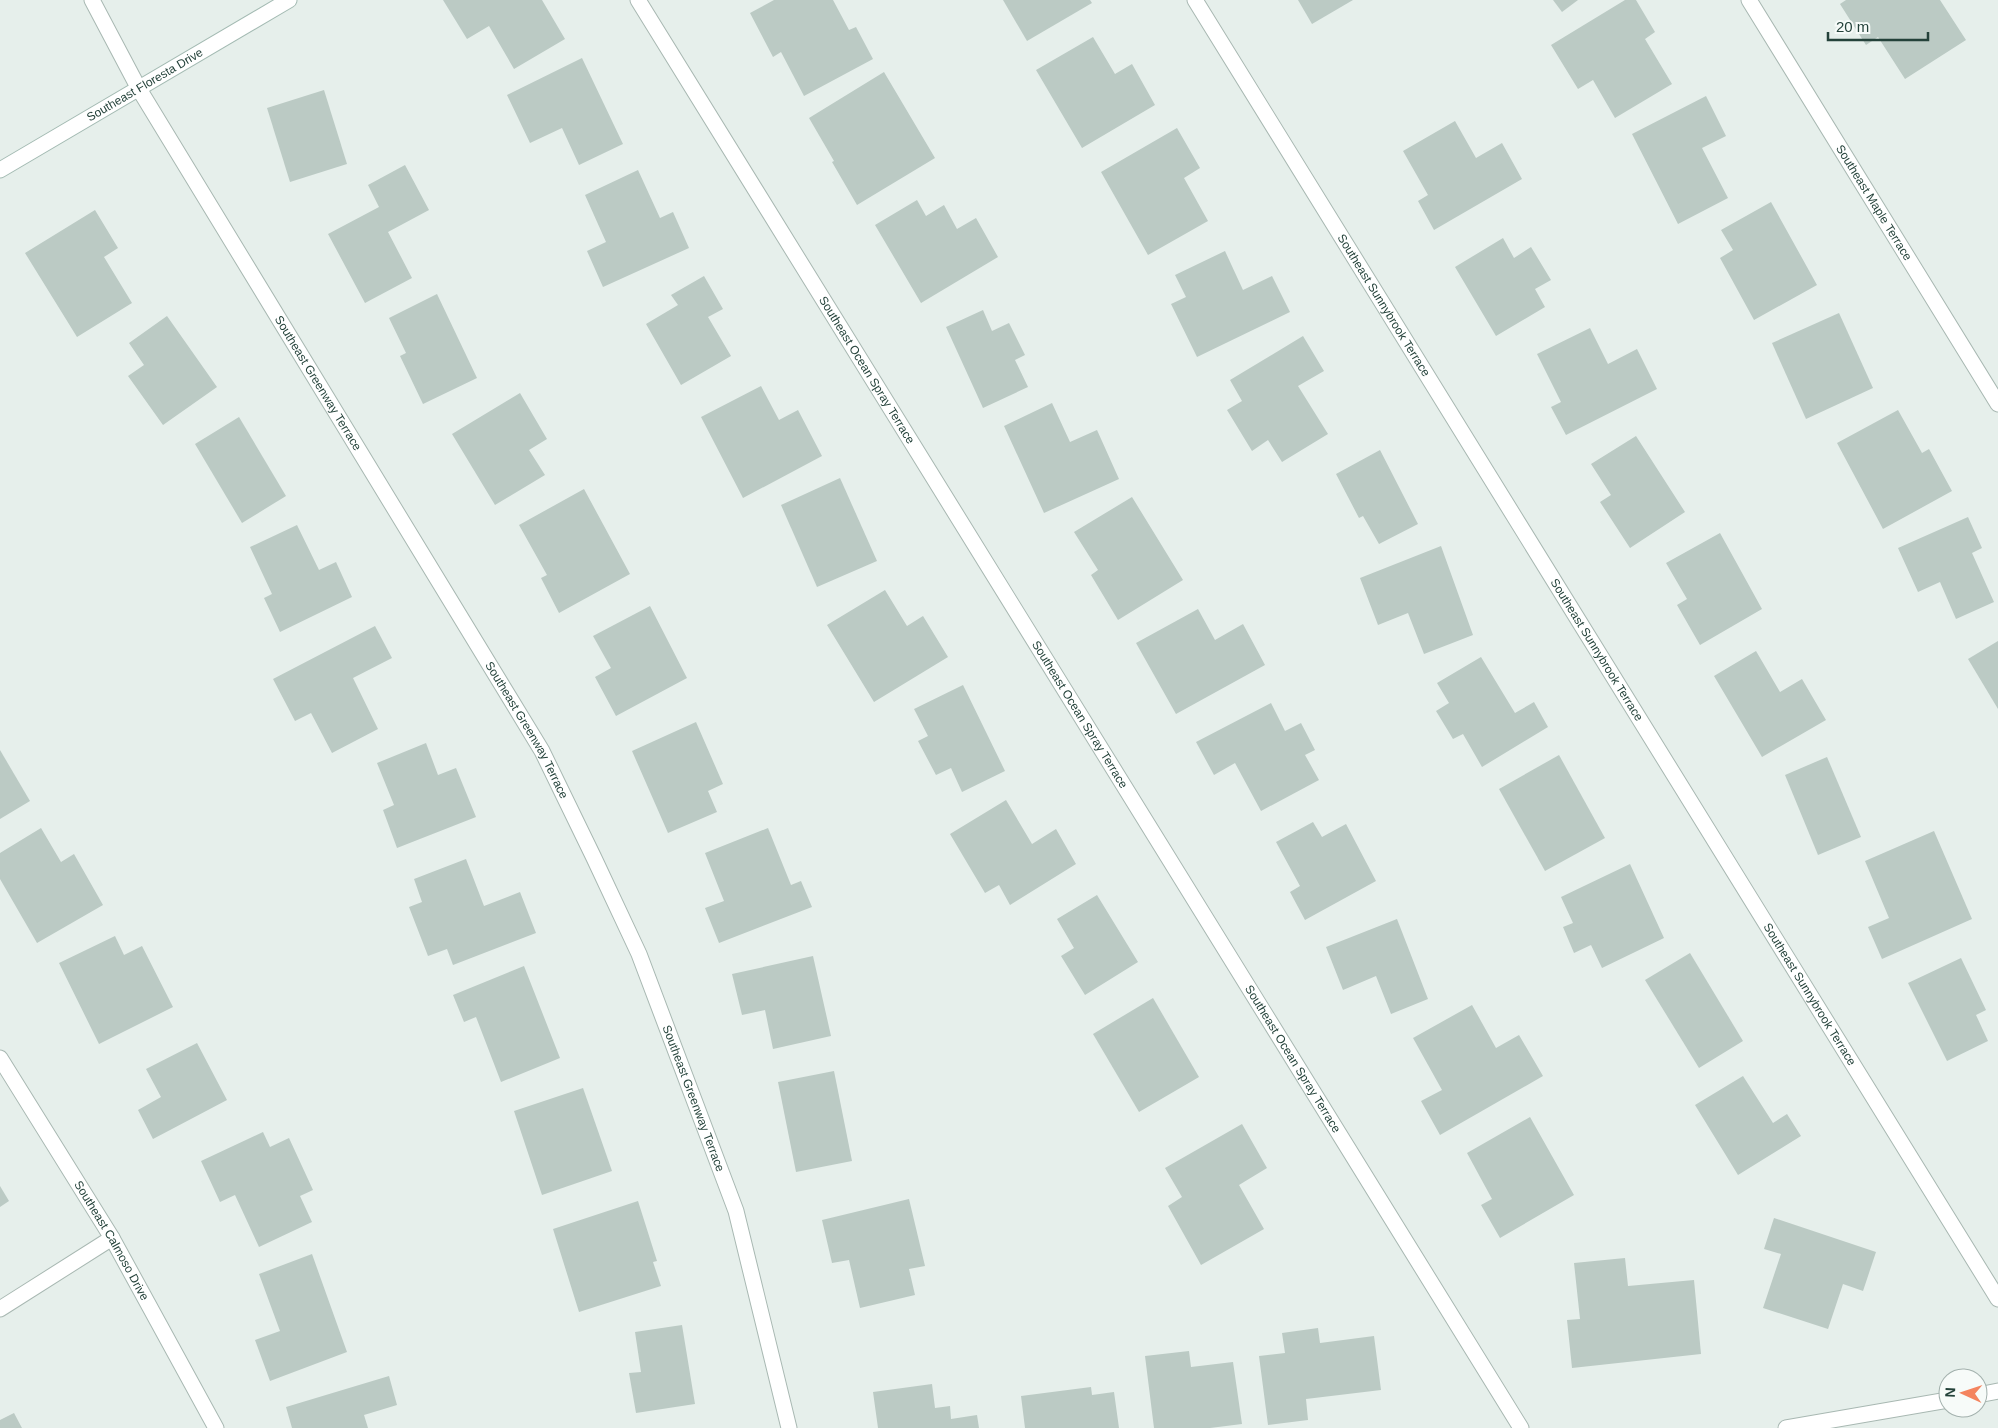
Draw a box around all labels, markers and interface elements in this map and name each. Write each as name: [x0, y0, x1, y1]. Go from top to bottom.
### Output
scale bar: [1828, 10, 1928, 42]
text: 20 m: [1836, 18, 1869, 35]
street label: Southeast Floresta Drive: [84, 45, 206, 124]
street label: Southeast Maple Terrace: [1833, 142, 1915, 263]
street label: Southeast Sunnybrook Terrace: [1334, 232, 1433, 379]
street label: Southeast Ocean Spray Terrace: [816, 294, 918, 447]
street label: Southeast Greenway Terrace: [272, 313, 365, 453]
street label: Southeast Sunnybrook Terrace: [1547, 576, 1646, 724]
street label: Southeast Ocean Spray Terrace: [1029, 638, 1131, 791]
street label: Southeast Greenway Terrace: [482, 659, 571, 801]
street label: Southeast Sunnybrook Terrace: [1760, 921, 1859, 1068]
street label: Southeast Ocean Spray Terrace: [1242, 983, 1344, 1135]
street label: Southeast Greenway Terrace: [660, 1023, 728, 1174]
street label: Southeast Calmoso Drive: [71, 1178, 152, 1303]
north arrow: [1938, 1368, 1988, 1418]
text: N: [1942, 1387, 1958, 1398]

